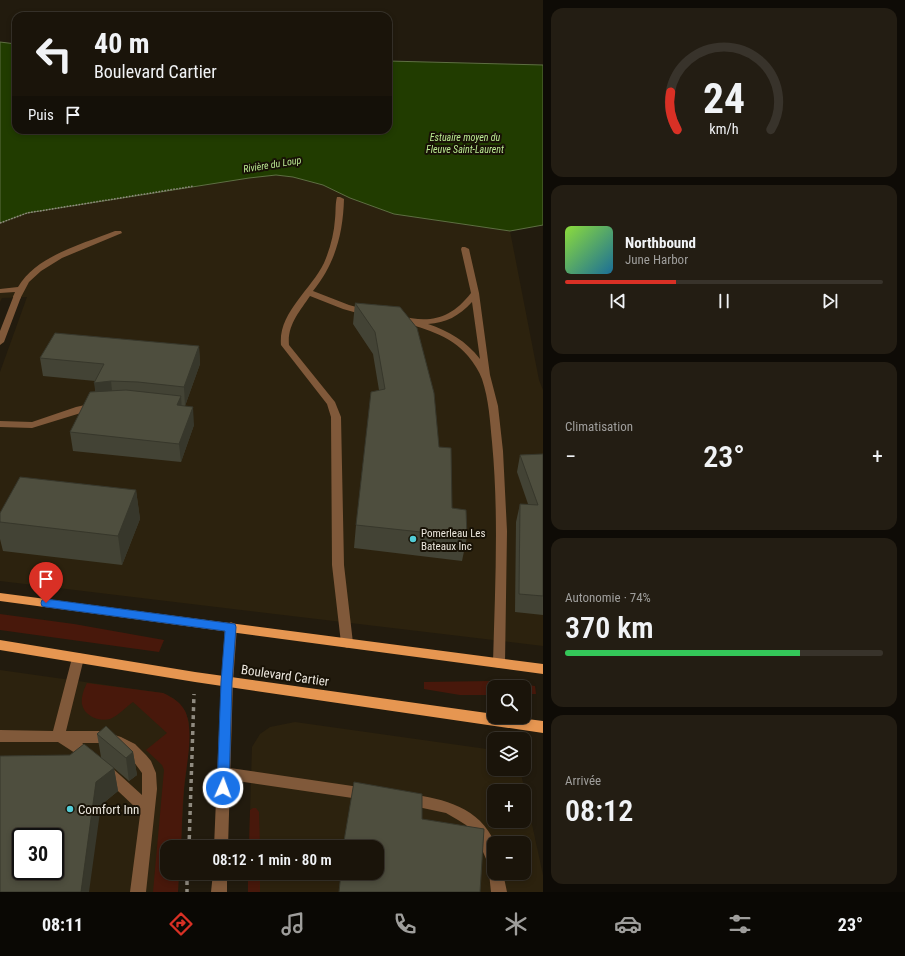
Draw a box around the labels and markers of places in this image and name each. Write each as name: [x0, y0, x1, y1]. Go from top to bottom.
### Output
place label: Pomerleau Les Bateaux Inc: [421, 527, 486, 553]
marker: Pomerleau Les Bateaux Inc: [408, 534, 418, 544]
pin: [29, 562, 63, 603]
place label: Comfort Inn: [78, 802, 139, 817]
marker: Comfort Inn: [65, 804, 75, 814]

